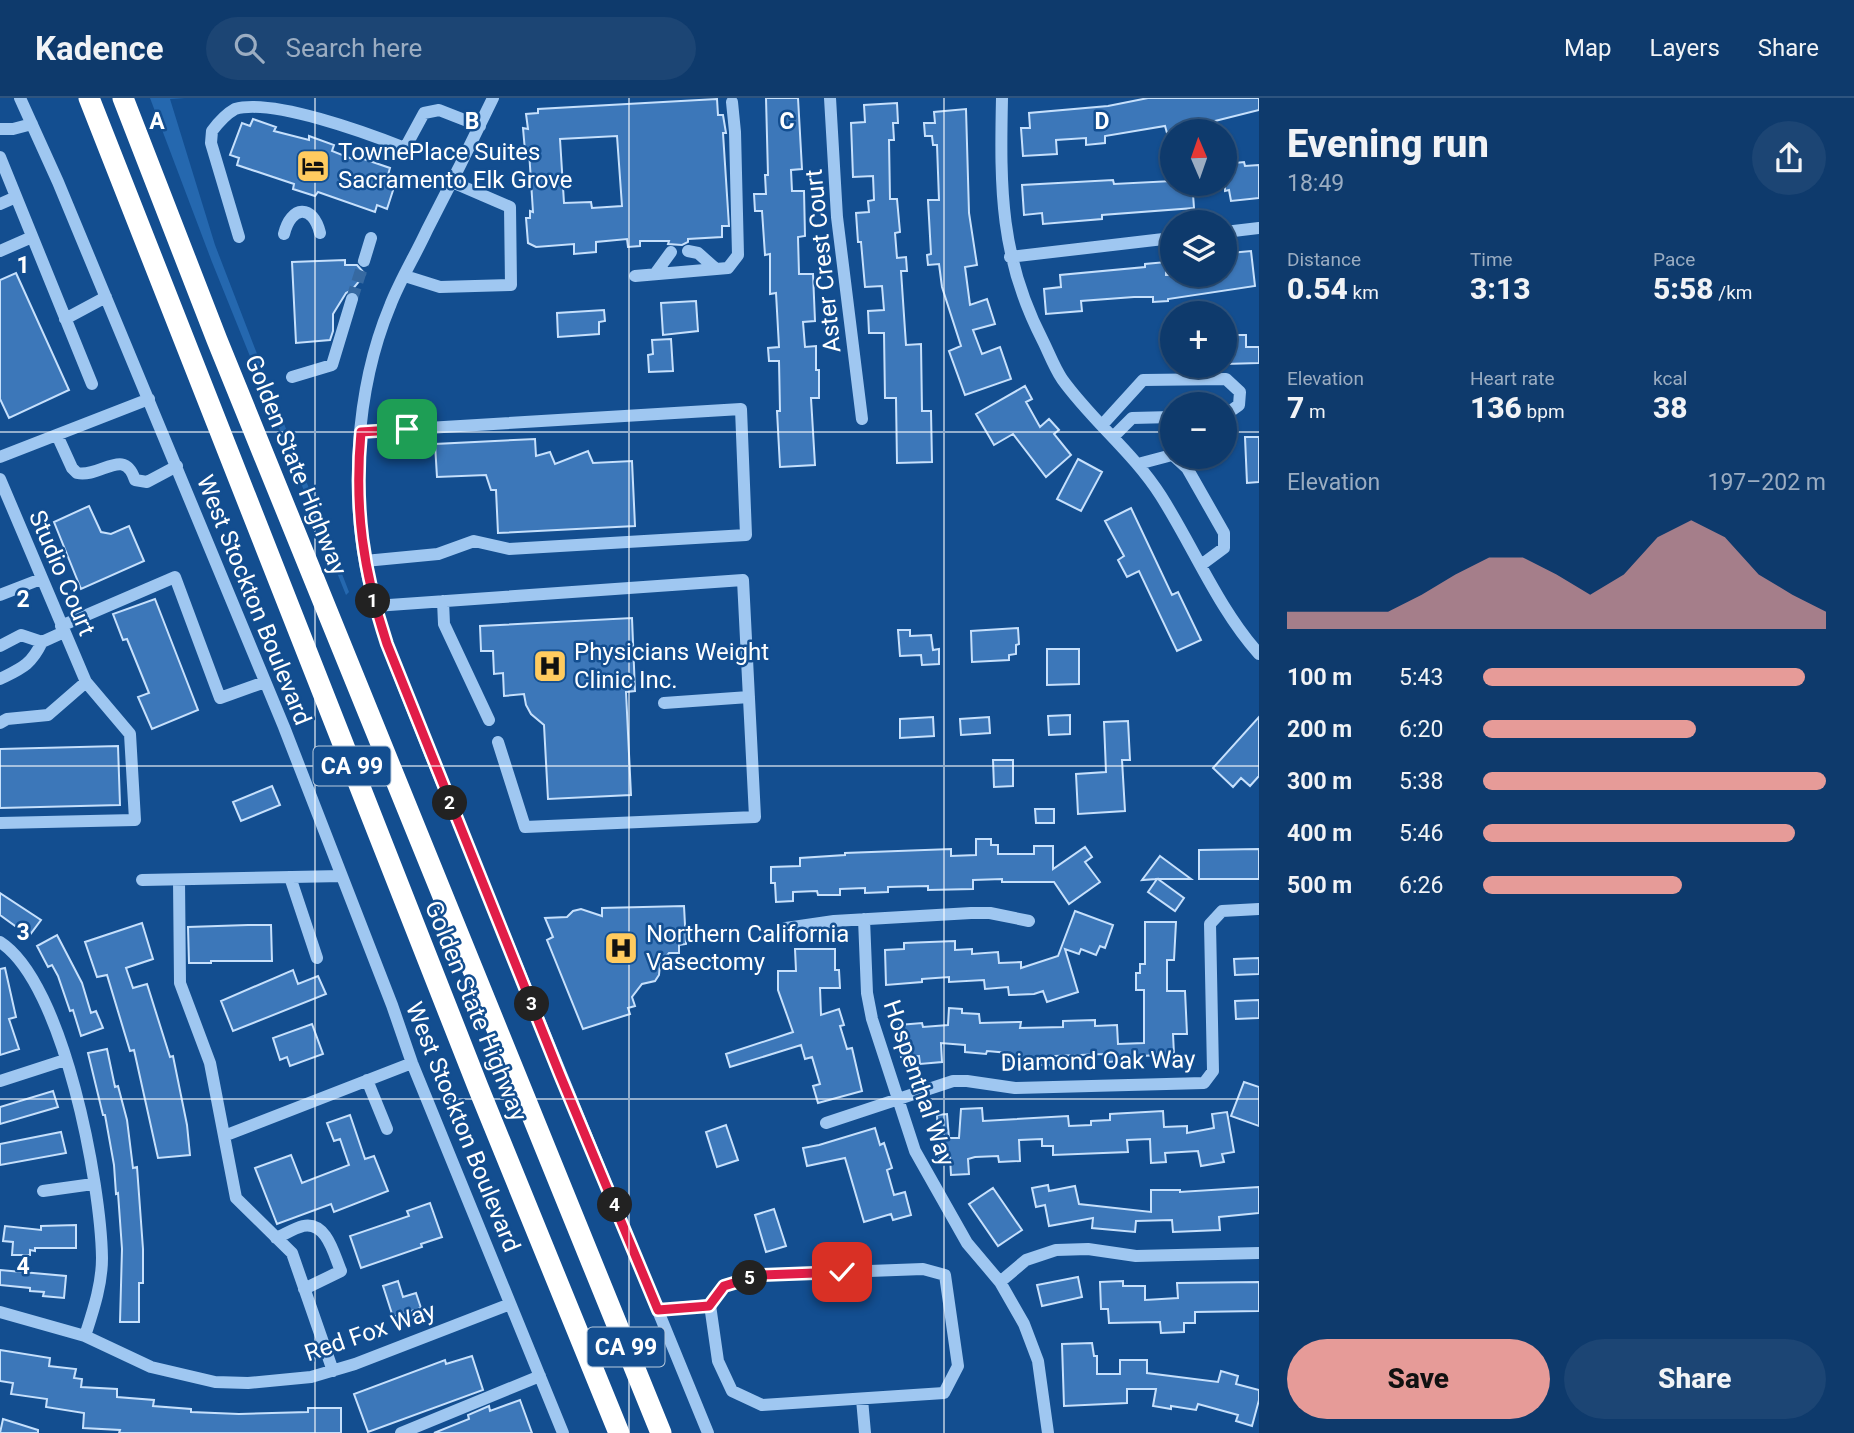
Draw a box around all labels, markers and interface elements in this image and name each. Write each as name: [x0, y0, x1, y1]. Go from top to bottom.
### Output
search box: [206, 17, 696, 80]
text: Kadence: [35, 29, 164, 68]
icon: search: [230, 29, 268, 67]
text: Search here: [286, 33, 422, 63]
text: Map: [1564, 34, 1612, 62]
text: Layers: [1650, 34, 1720, 62]
text: Share: [1758, 34, 1819, 62]
text: A: [149, 108, 165, 135]
text: B: [465, 108, 479, 135]
text: C: [779, 108, 795, 135]
text: D: [1095, 108, 1109, 135]
north arrow: [1160, 119, 1237, 196]
map controls: [1160, 119, 1237, 469]
button: share: [1752, 121, 1826, 195]
text: Evening run: [1287, 122, 1489, 166]
place label: TownePlace Suites Sacramento Elk Grove: [338, 138, 572, 194]
hotel icon: TownePlace Suites Sacramento Elk Grove: [294, 147, 332, 185]
street label: Aster Crest Court: [799, 168, 847, 354]
text: 18:49: [1287, 170, 1344, 197]
button: layers: [1160, 210, 1237, 287]
text: Distance: [1287, 248, 1361, 271]
text: Time: [1470, 248, 1513, 271]
text: Pace: [1653, 248, 1695, 271]
text: 1: [16, 252, 30, 279]
text: 0.54: [1287, 271, 1348, 306]
text: 3:13: [1470, 271, 1531, 306]
text: 5:58: [1653, 271, 1714, 306]
text: km: [1348, 281, 1379, 304]
text: /km: [1714, 281, 1753, 304]
button: +: [1160, 301, 1237, 378]
street label: Golden State Highway: [239, 351, 353, 580]
text: Elevation: [1287, 367, 1364, 390]
text: Heart rate: [1470, 367, 1555, 390]
text: kcal: [1653, 367, 1687, 390]
text: 7: [1287, 390, 1304, 425]
text: 136: [1470, 390, 1522, 425]
text: 38: [1653, 390, 1688, 425]
button: −: [1160, 392, 1237, 469]
pin: [377, 399, 437, 459]
text: m: [1304, 400, 1326, 423]
text: bpm: [1522, 400, 1565, 423]
icon: arrive: [388, 410, 426, 448]
text: Elevation: [1287, 469, 1380, 496]
text: 197–202 m: [1707, 469, 1826, 496]
street label: West Stockton Boulevard: [191, 471, 317, 729]
street label: Studio Court: [23, 506, 101, 640]
pin: 1: [356, 584, 390, 618]
text: 2: [16, 586, 30, 613]
text: 1: [367, 589, 378, 612]
place label: Physicians Weight Clinic Inc.: [574, 638, 769, 694]
hospital icon: Physicians Weight Clinic Inc.: [531, 647, 569, 685]
text: 100 m: [1287, 664, 1352, 691]
text: 5:43: [1399, 664, 1443, 691]
text: 200 m: [1287, 716, 1352, 743]
text: 6:20: [1399, 716, 1443, 743]
road number: CA 99: [314, 746, 390, 786]
text: 300 m: [1287, 768, 1352, 795]
text: 5:38: [1399, 768, 1443, 795]
pin: 2: [433, 786, 468, 820]
text: 2: [444, 791, 455, 814]
text: 400 m: [1287, 820, 1352, 847]
text: 5:46: [1399, 820, 1443, 847]
text: 500 m: [1287, 872, 1352, 899]
text: 6:26: [1399, 872, 1443, 899]
street label: Golden State Highway: [419, 897, 533, 1126]
text: 3: [16, 919, 30, 946]
place label: Northern California Vasectomy: [646, 920, 849, 976]
hospital icon: Northern California Vasectomy: [602, 929, 640, 967]
pin: 3: [514, 986, 550, 1021]
text: 3: [526, 992, 537, 1015]
street label: Hospenthal Way: [877, 996, 961, 1170]
street label: West Stockton Boulevard: [400, 998, 526, 1256]
street label: Diamond Oak Way: [1000, 1045, 1196, 1077]
pin: 4: [598, 1188, 632, 1222]
text: 4: [609, 1193, 620, 1216]
pin: [812, 1242, 872, 1302]
text: 4: [16, 1253, 30, 1280]
icon: check: [823, 1253, 861, 1291]
pin: 5: [732, 1260, 768, 1296]
text: 5: [744, 1266, 755, 1289]
street label: Red Fox Way: [301, 1296, 440, 1367]
road number: CA 99: [588, 1328, 664, 1366]
button: Save: [1287, 1339, 1550, 1419]
button: Share: [1564, 1339, 1826, 1419]

